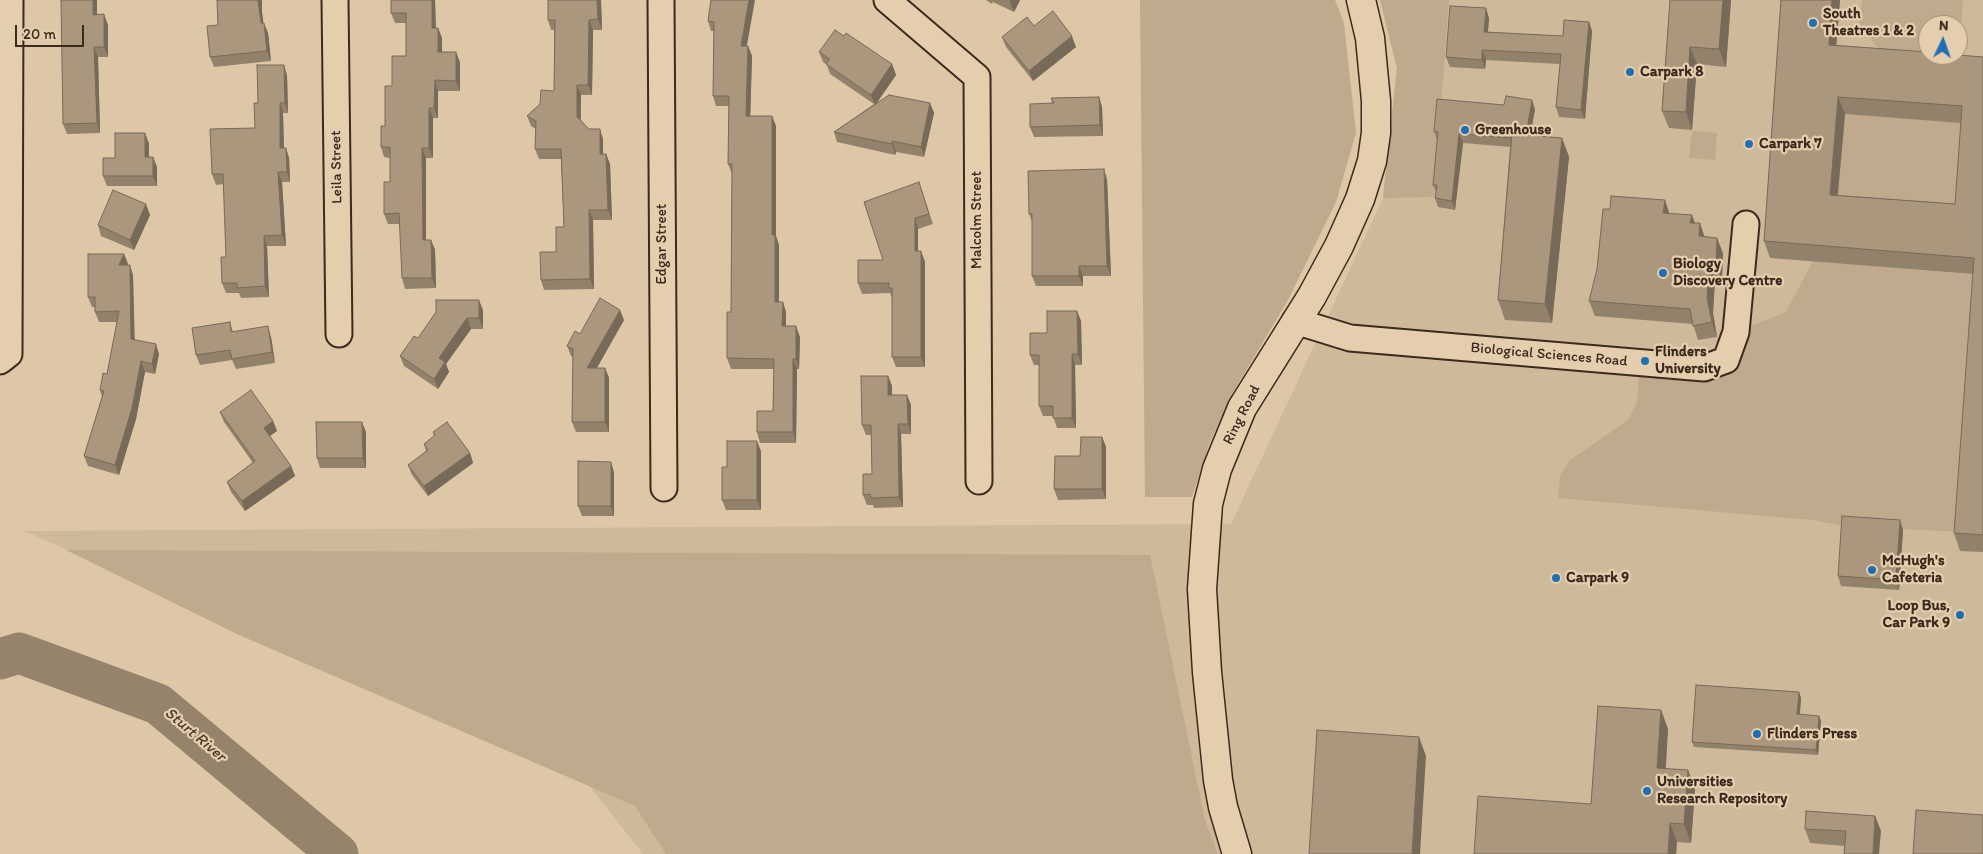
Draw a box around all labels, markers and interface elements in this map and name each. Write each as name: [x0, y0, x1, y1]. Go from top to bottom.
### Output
place label: South Theatres 1 & 2: [1823, 5, 1914, 40]
scale bar: [18, 15, 86, 47]
north arrow: [1918, 15, 1968, 65]
marker: South Theatres 1 & 2: [1807, 17, 1819, 29]
text: N: [1939, 17, 1949, 34]
text: 20 m: [23, 25, 56, 43]
place label: Carpark 8: [1640, 63, 1703, 81]
marker: Carpark 8: [1624, 66, 1636, 78]
place label: Greenhouse: [1475, 121, 1551, 139]
marker: Greenhouse: [1459, 124, 1471, 136]
street label: Leila Street: [327, 130, 347, 204]
place label: Carpark 7: [1759, 135, 1822, 153]
marker: Carpark 7: [1743, 138, 1755, 150]
street label: Malcolm Street: [968, 171, 986, 269]
street label: Edgar Street: [653, 204, 671, 284]
place label: Biology Discovery Centre: [1673, 255, 1782, 290]
marker: Biology Discovery Centre: [1657, 267, 1669, 279]
street label: Biological Sciences Road: [1470, 339, 1628, 371]
place label: Flinders University: [1655, 343, 1720, 378]
marker: Flinders University: [1639, 355, 1651, 367]
street label: Ring Road: [1219, 382, 1265, 448]
place label: McHugh's Cafeteria: [1882, 552, 1945, 587]
marker: McHugh's Cafeteria: [1866, 564, 1878, 576]
place label: Carpark 9: [1566, 569, 1629, 587]
marker: Carpark 9: [1550, 572, 1562, 584]
place label: Loop Bus, Car Park 9: [1882, 597, 1950, 632]
marker: Loop Bus, Car Park 9: [1954, 609, 1966, 621]
water label: Sturt River: [160, 704, 230, 766]
place label: Flinders Press: [1767, 725, 1857, 743]
marker: Flinders Press: [1751, 728, 1763, 740]
place label: Universities Research Repository: [1657, 773, 1787, 808]
marker: Universities Research Repository: [1641, 785, 1653, 797]

